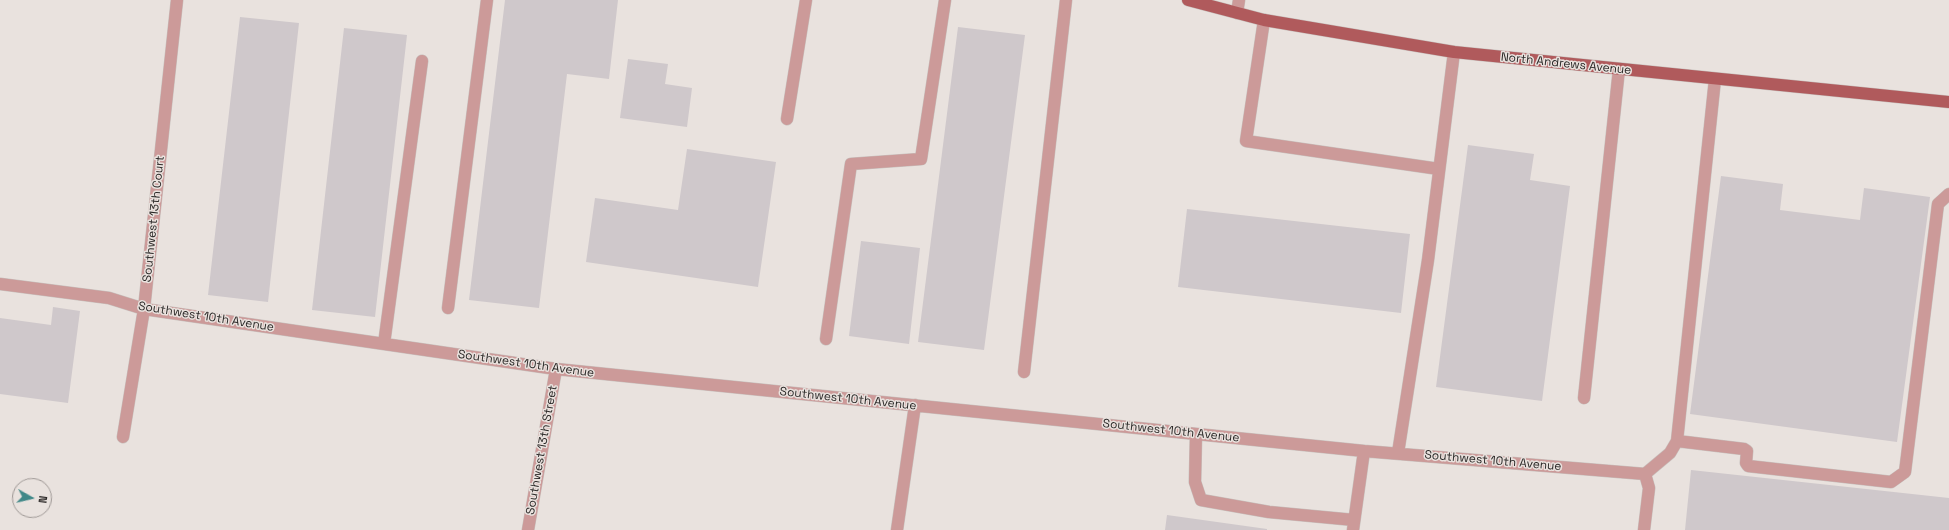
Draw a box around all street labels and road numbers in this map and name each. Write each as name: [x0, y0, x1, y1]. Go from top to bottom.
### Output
street label: North Andrews Avenue: [1500, 50, 1632, 78]
street label: Southwest 13th Court: [140, 155, 168, 283]
street label: Southwest 10th Avenue: [137, 299, 275, 335]
street label: Southwest 10th Avenue: [457, 347, 595, 381]
street label: Southwest 13th Street: [524, 384, 560, 516]
street label: Southwest 10th Avenue: [779, 385, 917, 413]
street label: Southwest 10th Avenue: [1102, 417, 1240, 445]
street label: Southwest 10th Avenue: [1424, 448, 1562, 474]

